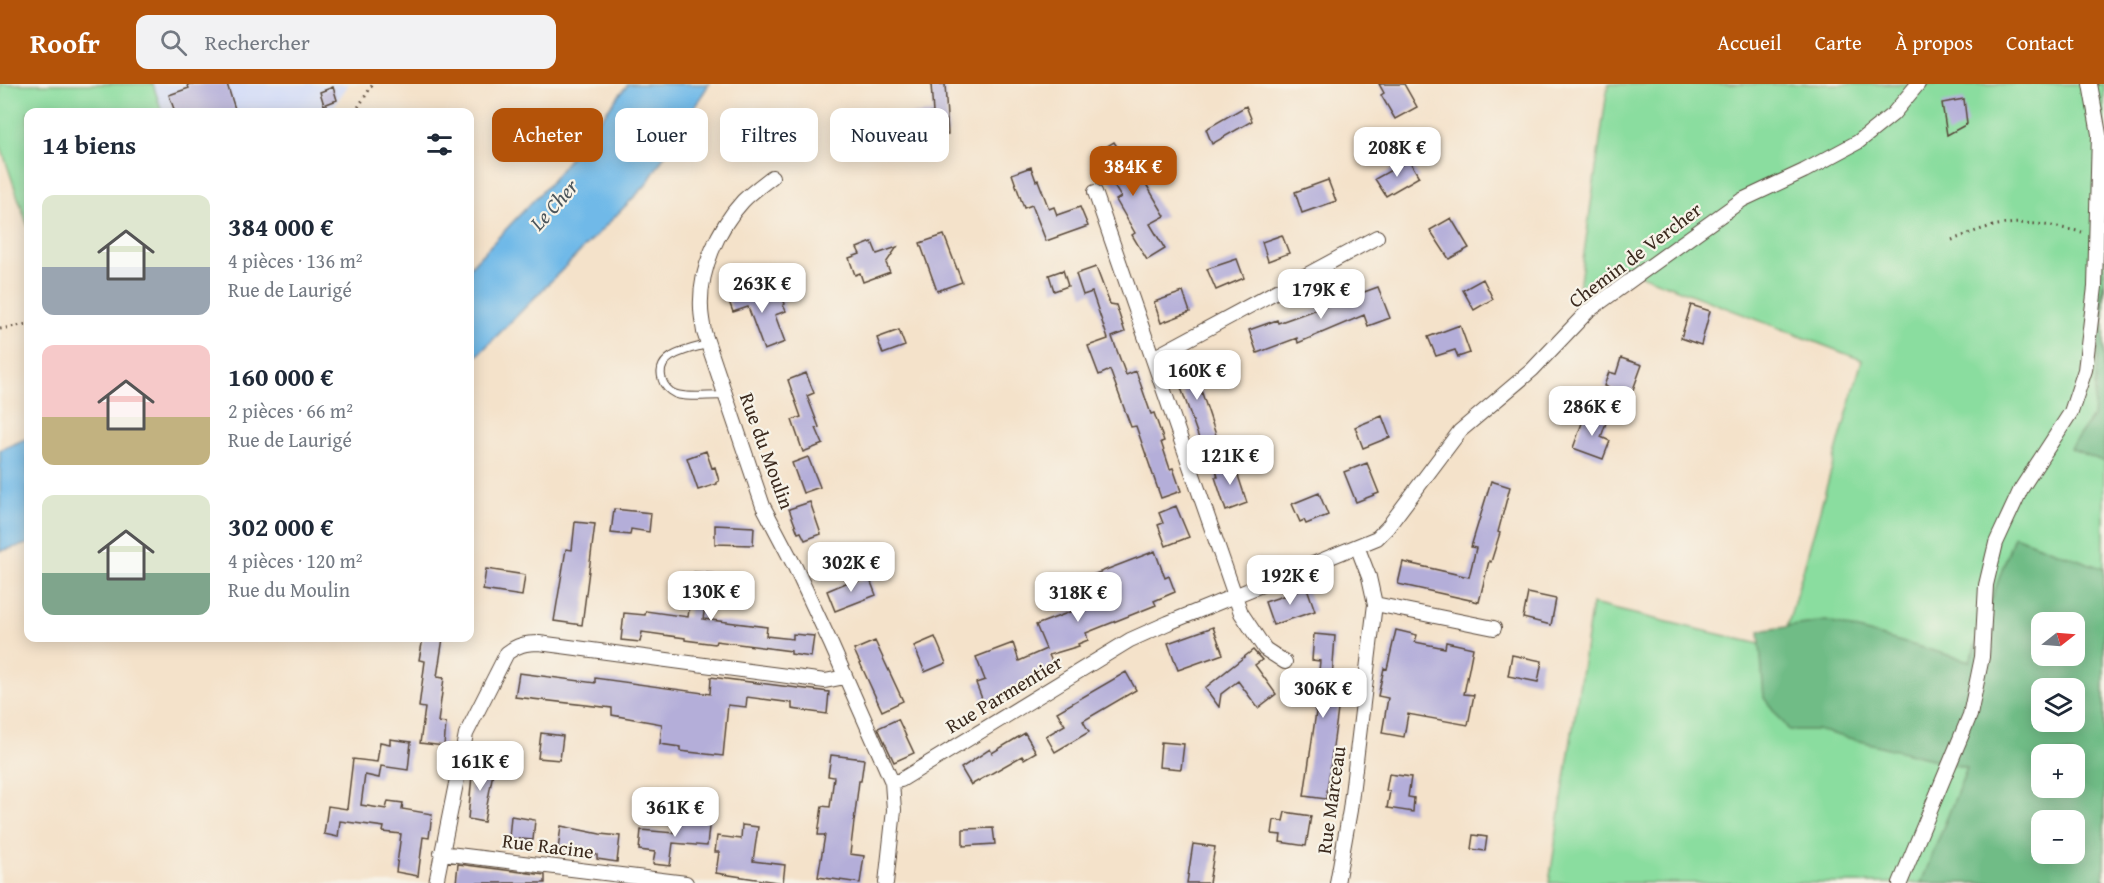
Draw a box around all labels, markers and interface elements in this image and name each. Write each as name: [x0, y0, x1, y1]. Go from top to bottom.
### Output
search box: [136, 15, 556, 69]
text: Roofr: [30, 22, 100, 63]
icon: search: [157, 26, 190, 59]
text: Rechercher: [205, 26, 310, 58]
text: Accueil: [1717, 27, 1782, 58]
text: Carte: [1815, 27, 1862, 58]
text: À propos: [1895, 27, 1973, 58]
text: Contact: [2006, 27, 2074, 58]
chip: Acheter: [492, 108, 603, 162]
chip: Louer: [615, 108, 708, 162]
chip: Filtres: [720, 108, 818, 162]
chip: Nouveau: [830, 108, 949, 162]
text: 14 biens: [42, 125, 136, 164]
pin: 208K €: [1348, 127, 1446, 178]
icon: filters: [423, 128, 456, 161]
text: 208K €: [1368, 132, 1426, 161]
pin: 384K €: [1084, 146, 1182, 197]
text: 384K €: [1104, 151, 1162, 180]
water label: Le Cher: [522, 171, 586, 238]
street label: Chemin de Vercher: [1562, 195, 1707, 314]
text: 384 000 €: [228, 207, 334, 246]
icon: home: [90, 219, 162, 291]
text: 4 pièces · 136 m²: [228, 246, 363, 275]
pin: 263K €: [713, 263, 811, 314]
text: 263K €: [733, 268, 791, 297]
pin: 179K €: [1272, 269, 1370, 320]
text: 179K €: [1292, 274, 1350, 303]
text: Rue de Laurigé: [228, 275, 352, 304]
pin: 160K €: [1148, 350, 1246, 401]
text: 160K €: [1168, 355, 1226, 384]
text: 160 000 €: [228, 357, 334, 396]
icon: home: [90, 369, 162, 441]
pin: 286K €: [1543, 386, 1641, 437]
street label: Rue du Moulin: [733, 389, 802, 513]
text: 286K €: [1563, 391, 1621, 420]
text: 2 pièces · 66 m²: [228, 396, 353, 425]
text: Rue de Laurigé: [228, 425, 352, 454]
pin: 121K €: [1181, 435, 1279, 486]
text: 121K €: [1201, 440, 1259, 469]
text: 302 000 €: [228, 507, 334, 546]
icon: home: [90, 519, 162, 591]
pin: 302K €: [802, 542, 900, 593]
text: 4 pièces · 120 m²: [228, 546, 363, 575]
text: 302K €: [822, 547, 880, 576]
pin: 192K €: [1241, 555, 1339, 606]
text: 192K €: [1261, 560, 1319, 589]
pin: 130K €: [662, 571, 760, 622]
pin: 318K €: [1029, 572, 1127, 623]
text: Rue du Moulin: [228, 575, 350, 604]
text: 130K €: [682, 576, 740, 605]
text: 318K €: [1049, 577, 1107, 606]
north arrow: [2031, 612, 2085, 666]
map controls: [2031, 612, 2085, 864]
street label: Rue Parmentier: [940, 647, 1068, 740]
pin: 306K €: [1274, 668, 1372, 719]
text: 306K €: [1294, 673, 1352, 702]
button: layers: [2031, 678, 2085, 732]
pin: 161K €: [431, 741, 529, 792]
street label: Rue Marceau: [1309, 744, 1352, 856]
button: +: [2031, 744, 2085, 798]
text: 161K €: [451, 746, 509, 775]
pin: 361K €: [626, 787, 724, 838]
text: 361K €: [646, 792, 704, 821]
button: −: [2031, 810, 2085, 864]
street label: Rue Racine: [501, 825, 596, 866]

